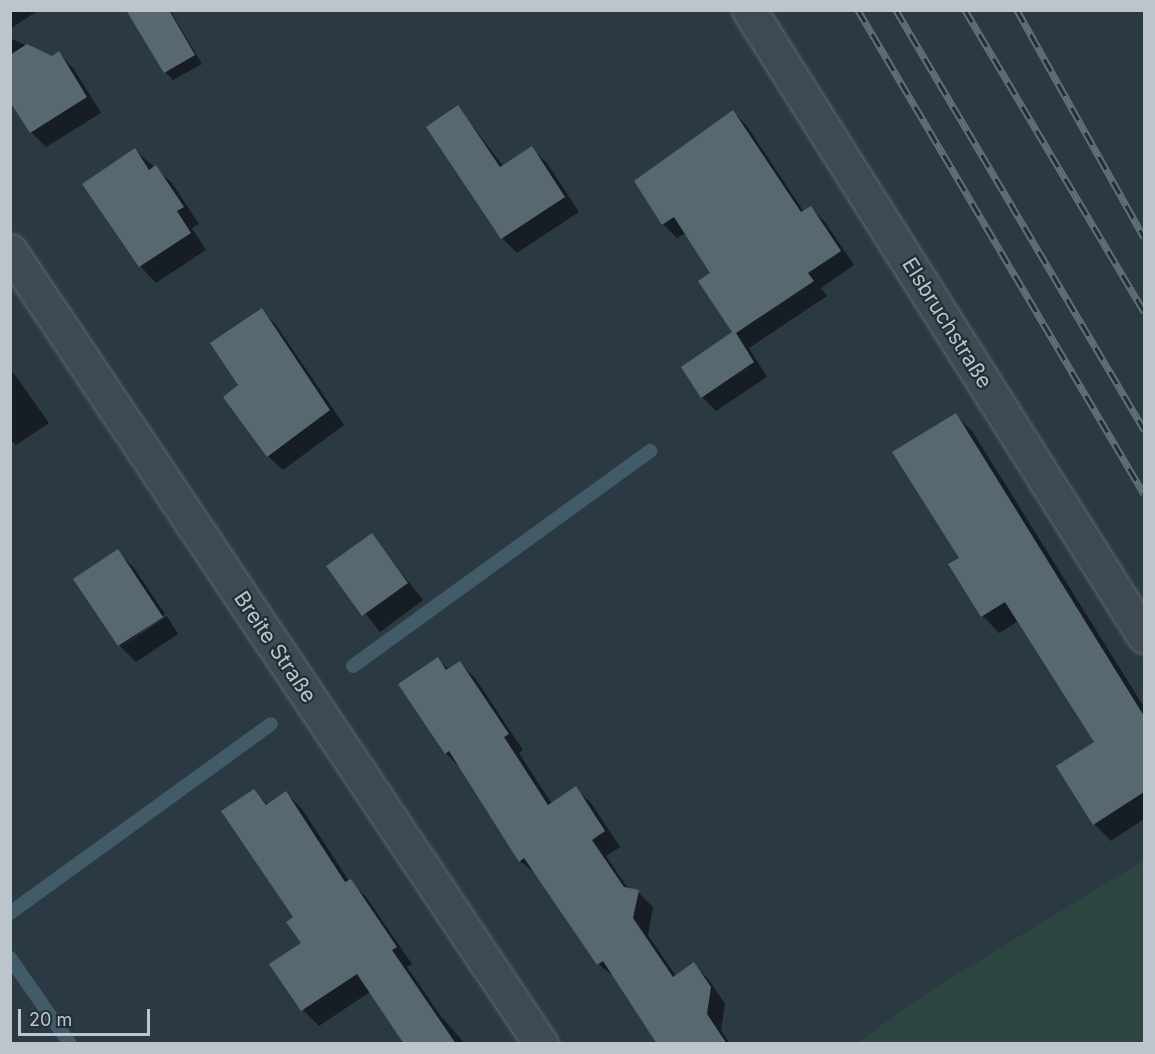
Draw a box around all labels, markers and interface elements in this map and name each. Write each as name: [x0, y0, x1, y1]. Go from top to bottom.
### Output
street label: Elsbruchstraße: [897, 253, 997, 393]
street label: Breite Straße: [229, 587, 321, 707]
scale bar: [21, 997, 153, 1035]
text: 20 m: [29, 1009, 72, 1030]

